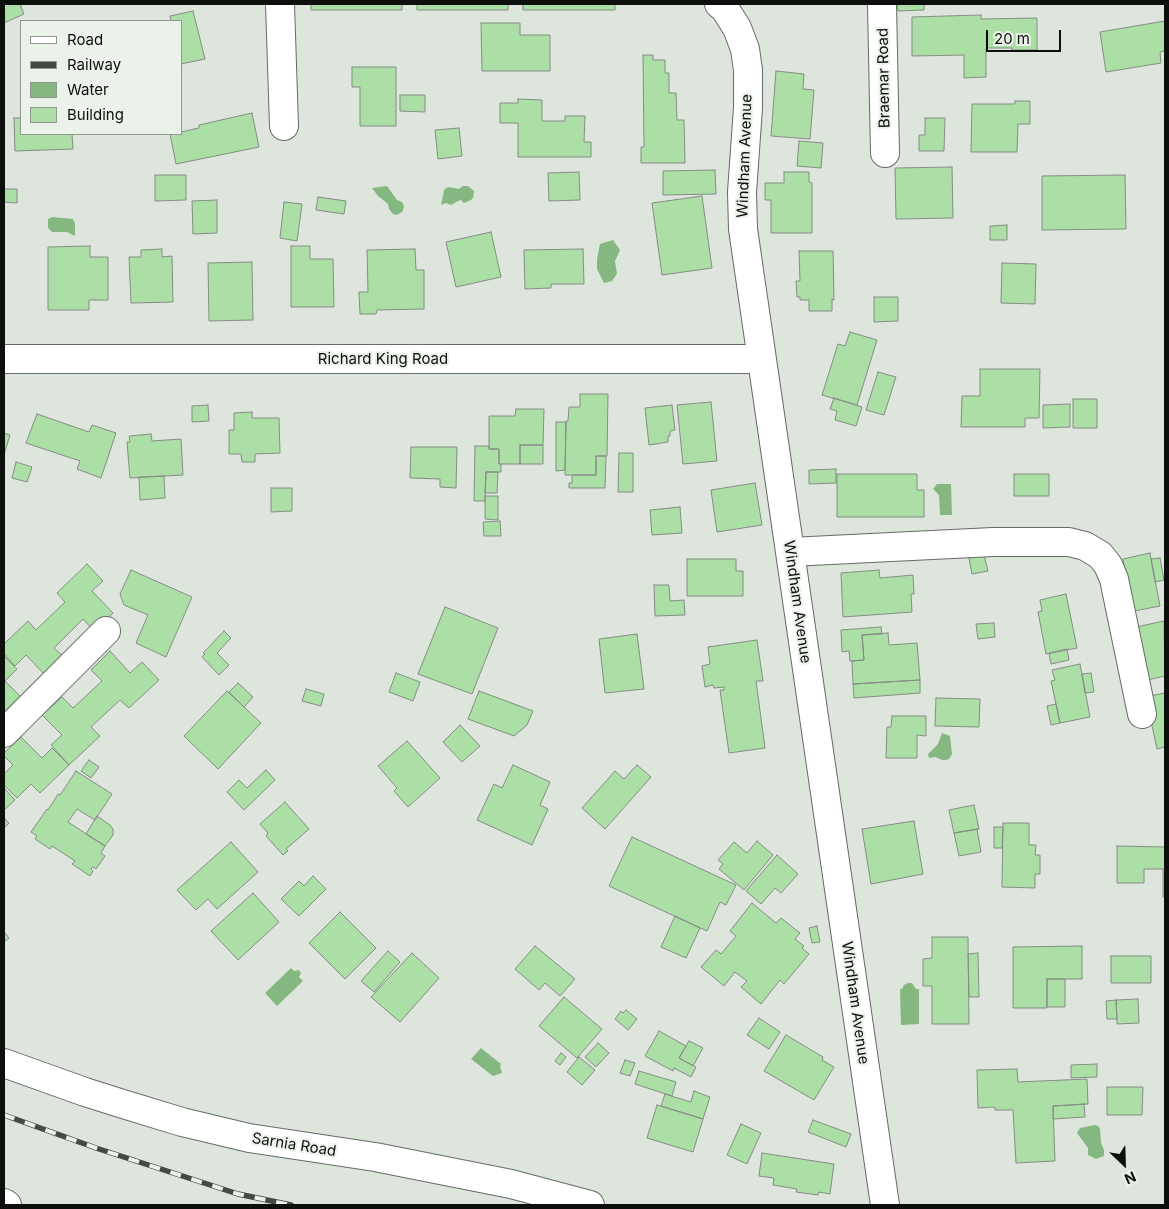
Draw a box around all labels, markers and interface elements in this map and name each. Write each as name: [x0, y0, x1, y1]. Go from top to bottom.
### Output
legend: [20, 20, 182, 135]
scale bar: [989, 20, 1064, 52]
street label: Braemar Road: [874, 28, 894, 128]
text: 20 m: [994, 29, 1030, 48]
text: Road: [67, 30, 103, 49]
text: Railway: [67, 55, 121, 74]
text: Water: [67, 80, 109, 99]
street label: Windham Avenue: [734, 94, 756, 218]
text: Building: [67, 105, 124, 124]
street label: Richard King Road: [318, 350, 448, 368]
street label: Windham Avenue: [779, 539, 815, 665]
street label: Windham Avenue: [837, 940, 873, 1066]
street label: Sarnia Road: [250, 1129, 338, 1161]
north arrow: [1099, 1139, 1149, 1189]
text: N: [1122, 1168, 1139, 1188]

